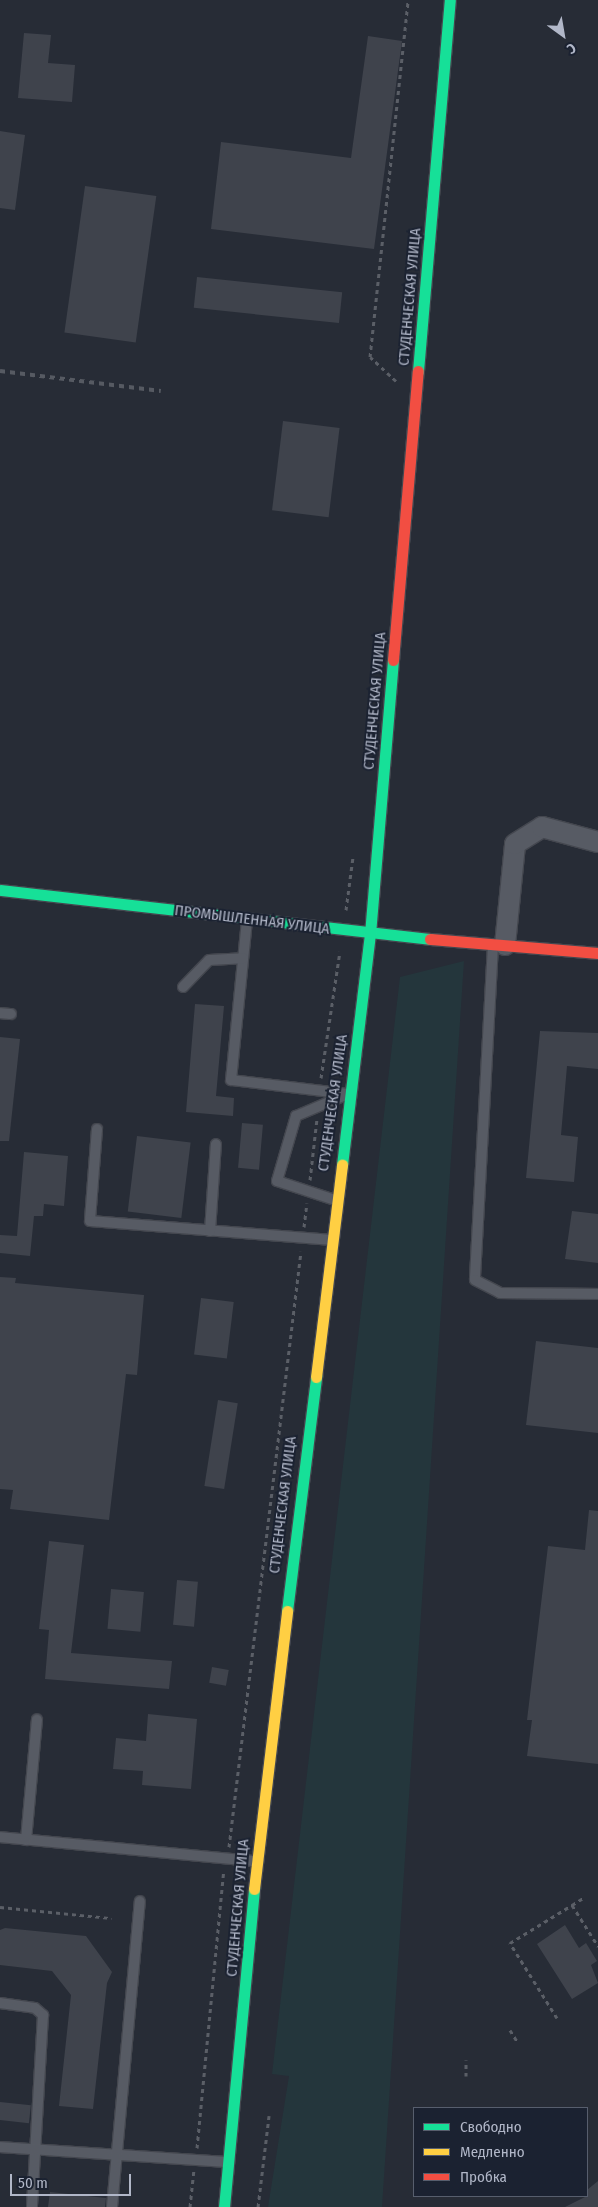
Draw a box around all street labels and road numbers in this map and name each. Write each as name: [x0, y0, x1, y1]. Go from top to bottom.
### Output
street label: СТУДЕНЧЕСКАЯ УЛИЦА: [395, 227, 425, 367]
street label: СТУДЕНЧЕСКАЯ УЛИЦА: [360, 631, 390, 771]
street label: ПРОМЫШЛЕННАЯ УЛИЦА: [174, 902, 330, 938]
street label: СТУДЕНЧЕСКАЯ УЛИЦА: [314, 1033, 352, 1173]
street label: СТУДЕНЧЕСКАЯ УЛИЦА: [266, 1435, 300, 1575]
street label: СТУДЕНЧЕСКАЯ УЛИЦА: [223, 1838, 253, 1978]

